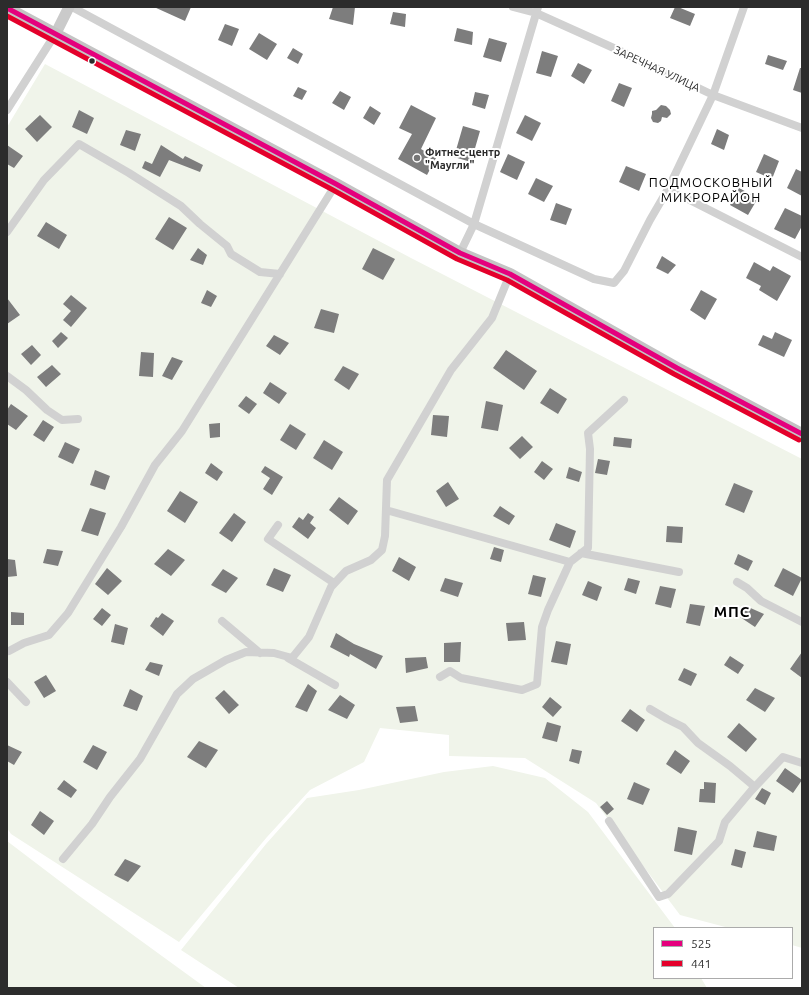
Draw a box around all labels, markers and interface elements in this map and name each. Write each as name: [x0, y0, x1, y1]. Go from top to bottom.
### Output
street label: ЗАРЕЧНАЯ УЛИЦА: [612, 43, 702, 95]
unlabelled marker: [87, 56, 97, 66]
place label: Фитнес-центр "Маугли": [425, 145, 500, 171]
marker: Фитнес-центр "Маугли": [412, 153, 422, 163]
district label: ПОДМОСКОВНЫЙ МИКРОРАЙОН: [649, 175, 773, 206]
district label: МПС: [714, 603, 750, 621]
legend: [653, 927, 793, 979]
text: 525: [691, 937, 711, 950]
text: 441: [691, 957, 711, 970]

